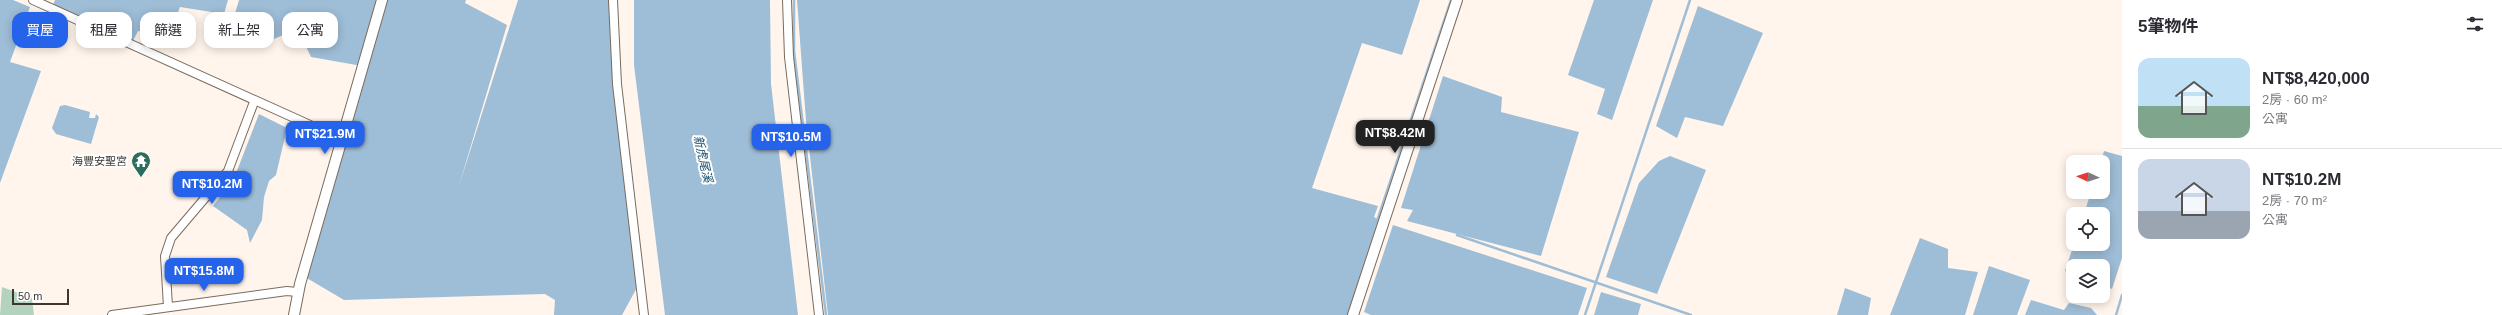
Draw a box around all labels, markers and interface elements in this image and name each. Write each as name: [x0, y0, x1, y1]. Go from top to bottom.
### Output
chip: 買屋: [12, 12, 68, 48]
chip: 租屋: [76, 12, 132, 48]
chip: 篩選: [140, 12, 196, 48]
chip: 新上架: [204, 12, 274, 48]
chip: 公寓: [282, 12, 338, 48]
icon: filters: [2464, 13, 2486, 35]
text: 5筆物件: [2138, 17, 2198, 36]
text: NT$8,420,000: [2262, 69, 2370, 88]
icon: home: [2170, 74, 2218, 122]
text: 2房 · 60 m²: [2262, 92, 2327, 107]
text: 公寓: [2262, 111, 2288, 126]
pin: NT$8.42M: [1354, 120, 1436, 154]
pin: NT$21.9M: [284, 121, 366, 155]
pin: NT$10.5M: [750, 124, 832, 158]
text: NT$8.42M: [1365, 125, 1425, 140]
text: NT$21.9M: [295, 126, 355, 141]
text: NT$10.5M: [761, 129, 821, 144]
water label: 新虎尾溪: [691, 134, 716, 186]
temple icon: 海豐安聖宮: [130, 150, 152, 178]
place label: 海豐安聖宮: [72, 155, 127, 167]
north arrow: [2066, 155, 2110, 199]
map controls: [2066, 155, 2110, 303]
text: NT$10.2M: [2262, 170, 2341, 189]
pin: NT$10.2M: [171, 171, 253, 205]
icon: home: [2170, 175, 2218, 223]
text: NT$10.2M: [182, 176, 242, 191]
text: 2房 · 70 m²: [2262, 193, 2327, 208]
button: locate: [2066, 207, 2110, 251]
text: 公寓: [2262, 212, 2288, 227]
pin: NT$15.8M: [163, 258, 245, 292]
button: layers: [2066, 259, 2110, 303]
text: NT$15.8M: [174, 263, 234, 278]
scale bar: [12, 287, 69, 306]
text: 50 m: [18, 290, 42, 302]

